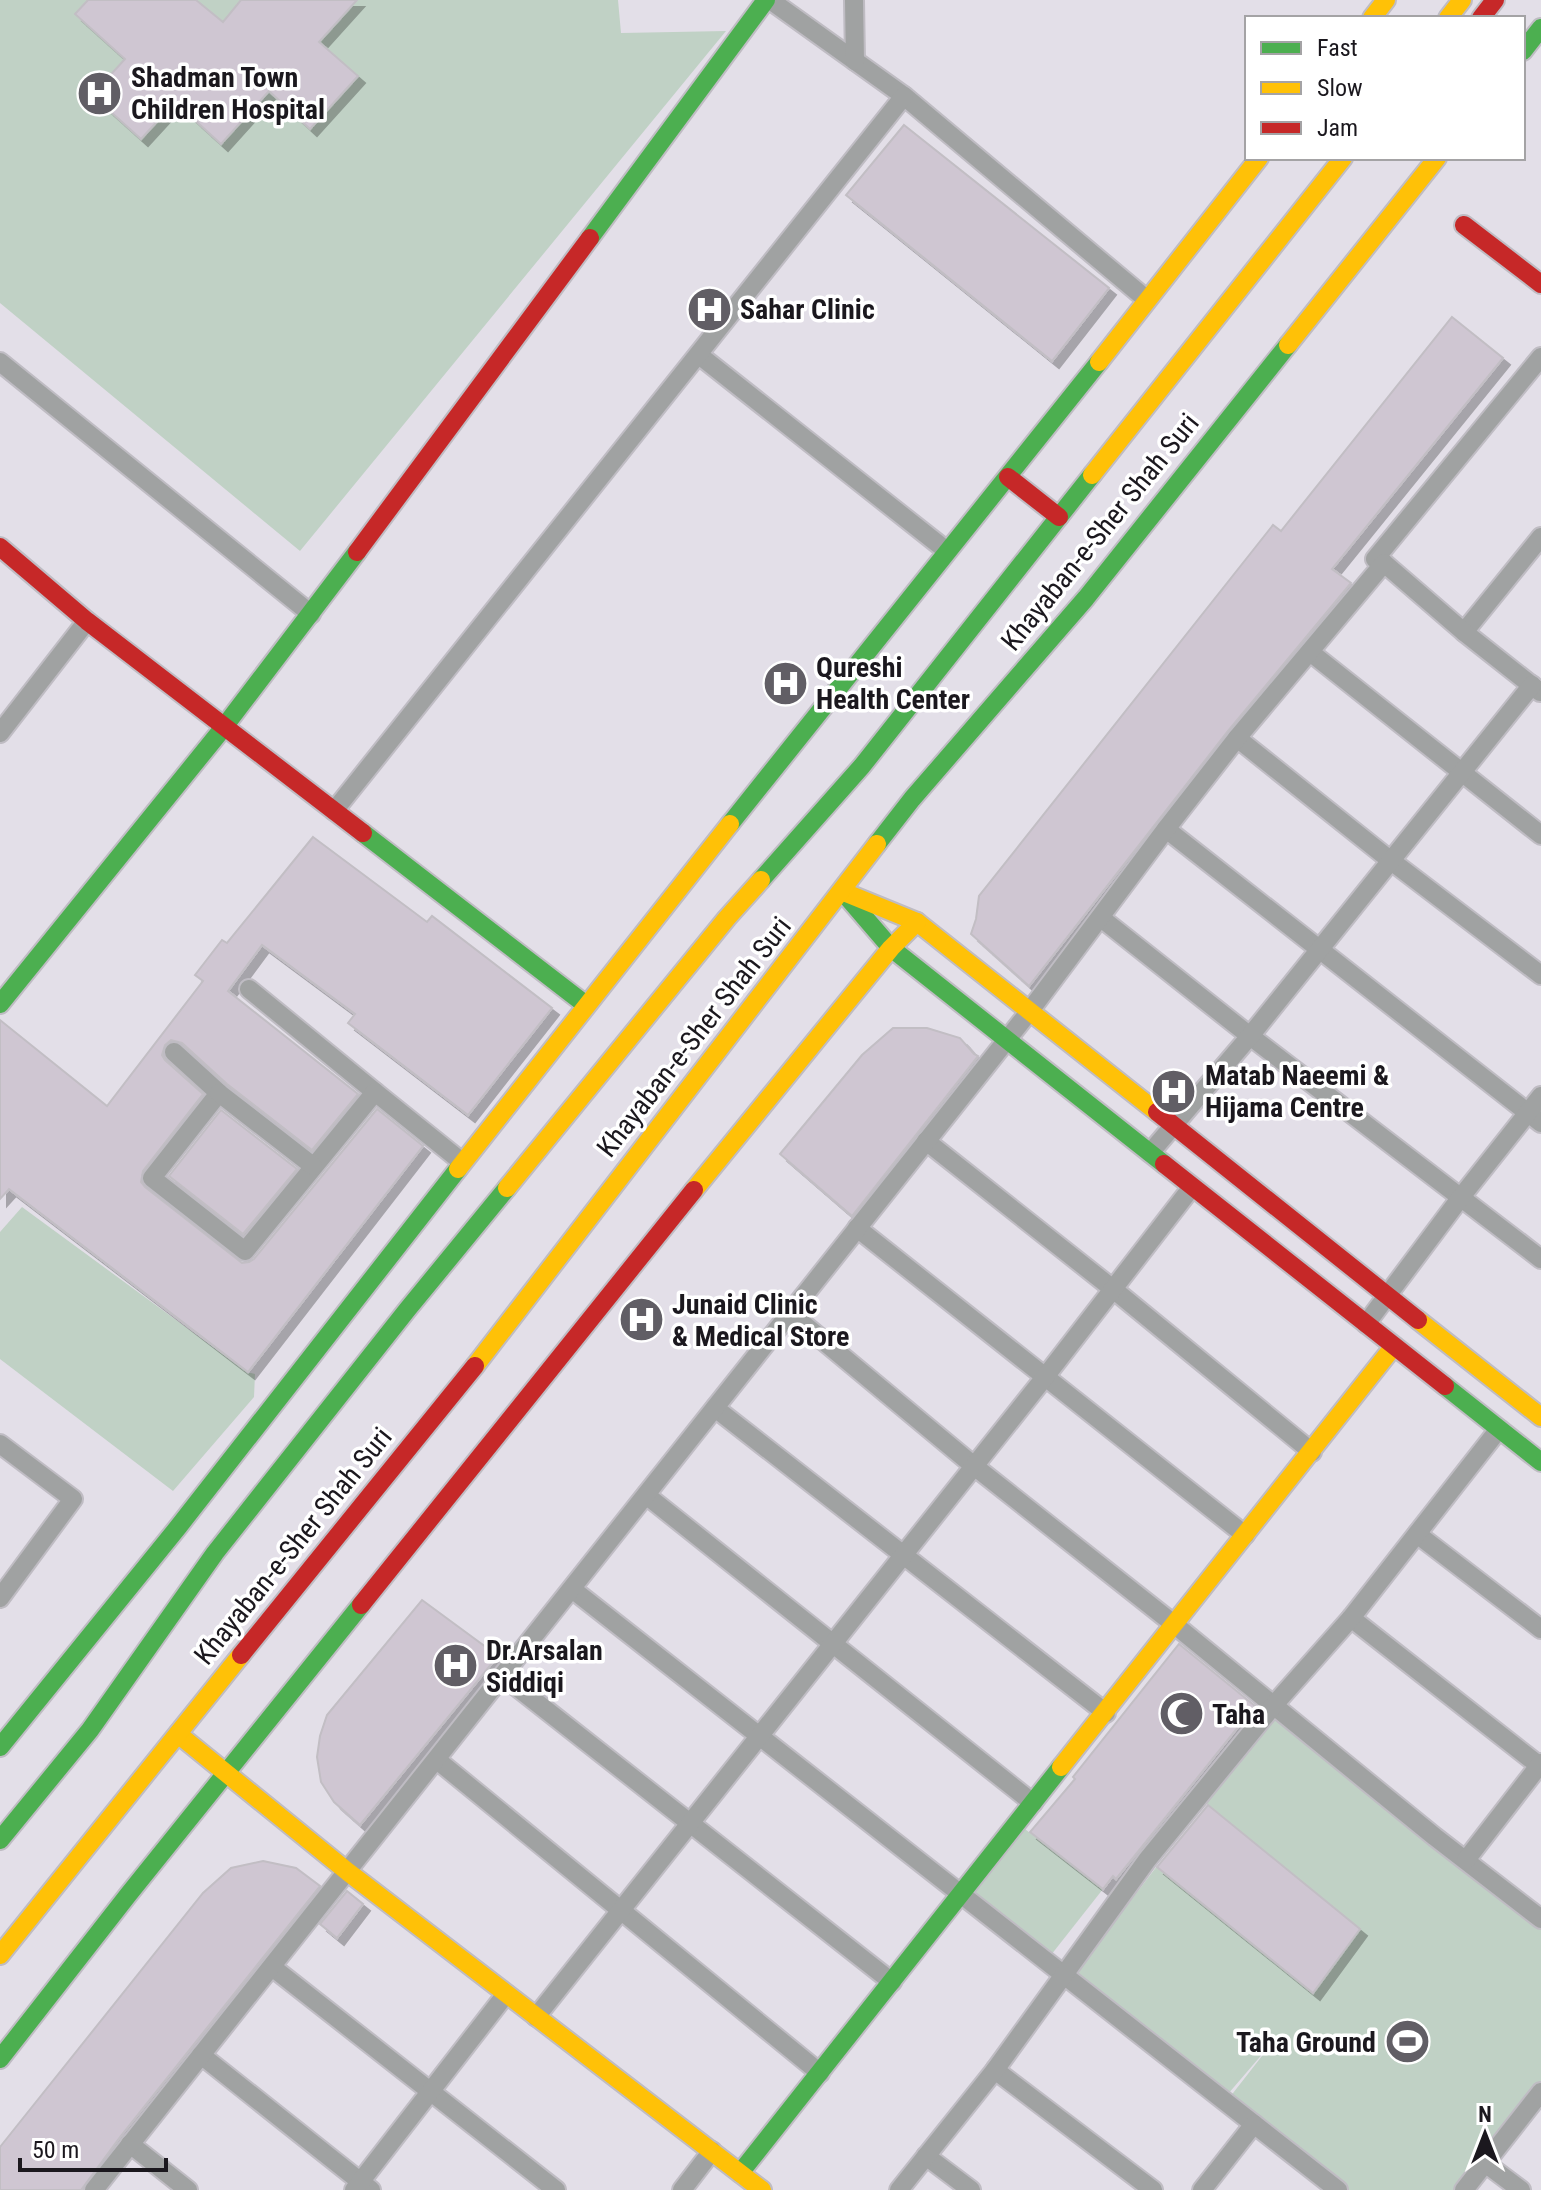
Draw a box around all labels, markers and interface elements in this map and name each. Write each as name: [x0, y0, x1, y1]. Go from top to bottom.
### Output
legend: [1245, 16, 1525, 160]
text: Fast: [1317, 34, 1358, 62]
place label: Shadman Town Children Hospital: [131, 61, 325, 126]
hospital icon: Shadman Town Children Hospital: [76, 69, 124, 117]
text: Slow: [1317, 74, 1363, 102]
text: Jam: [1317, 114, 1358, 142]
hospital icon: Sahar Clinic: [685, 285, 733, 333]
place label: Sahar Clinic: [740, 293, 875, 326]
street label: Khayaban-e-Sher Shah Suri: [994, 407, 1206, 657]
place label: Qureshi Health Center: [816, 651, 970, 716]
hospital icon: Qureshi Health Center: [761, 659, 809, 707]
street label: Khayaban-e-Sher Shah Suri: [590, 911, 798, 1163]
place label: Matab Naeemi & Hijama Centre: [1205, 1059, 1389, 1124]
hospital icon: Matab Naeemi & Hijama Centre: [1150, 1067, 1198, 1115]
place label: Junaid Clinic & Medical Store: [672, 1288, 849, 1353]
hospital icon: Junaid Clinic & Medical Store: [617, 1296, 665, 1344]
street label: Khayaban-e-Sher Shah Suri: [187, 1421, 399, 1671]
place label: Dr.Arsalan Siddiqi: [486, 1634, 603, 1699]
hospital icon: Dr.Arsalan Siddiqi: [431, 1642, 479, 1690]
mosque icon: Taha: [1157, 1690, 1205, 1738]
place label: Taha: [1212, 1698, 1265, 1731]
sports icon: Taha Ground: [1383, 2018, 1431, 2066]
place label: Taha Ground: [1236, 2026, 1376, 2059]
north arrow: [1445, 2094, 1525, 2174]
text: N: [1478, 2102, 1492, 2127]
scale bar: [20, 2122, 166, 2172]
text: 50 m: [32, 2136, 79, 2164]

